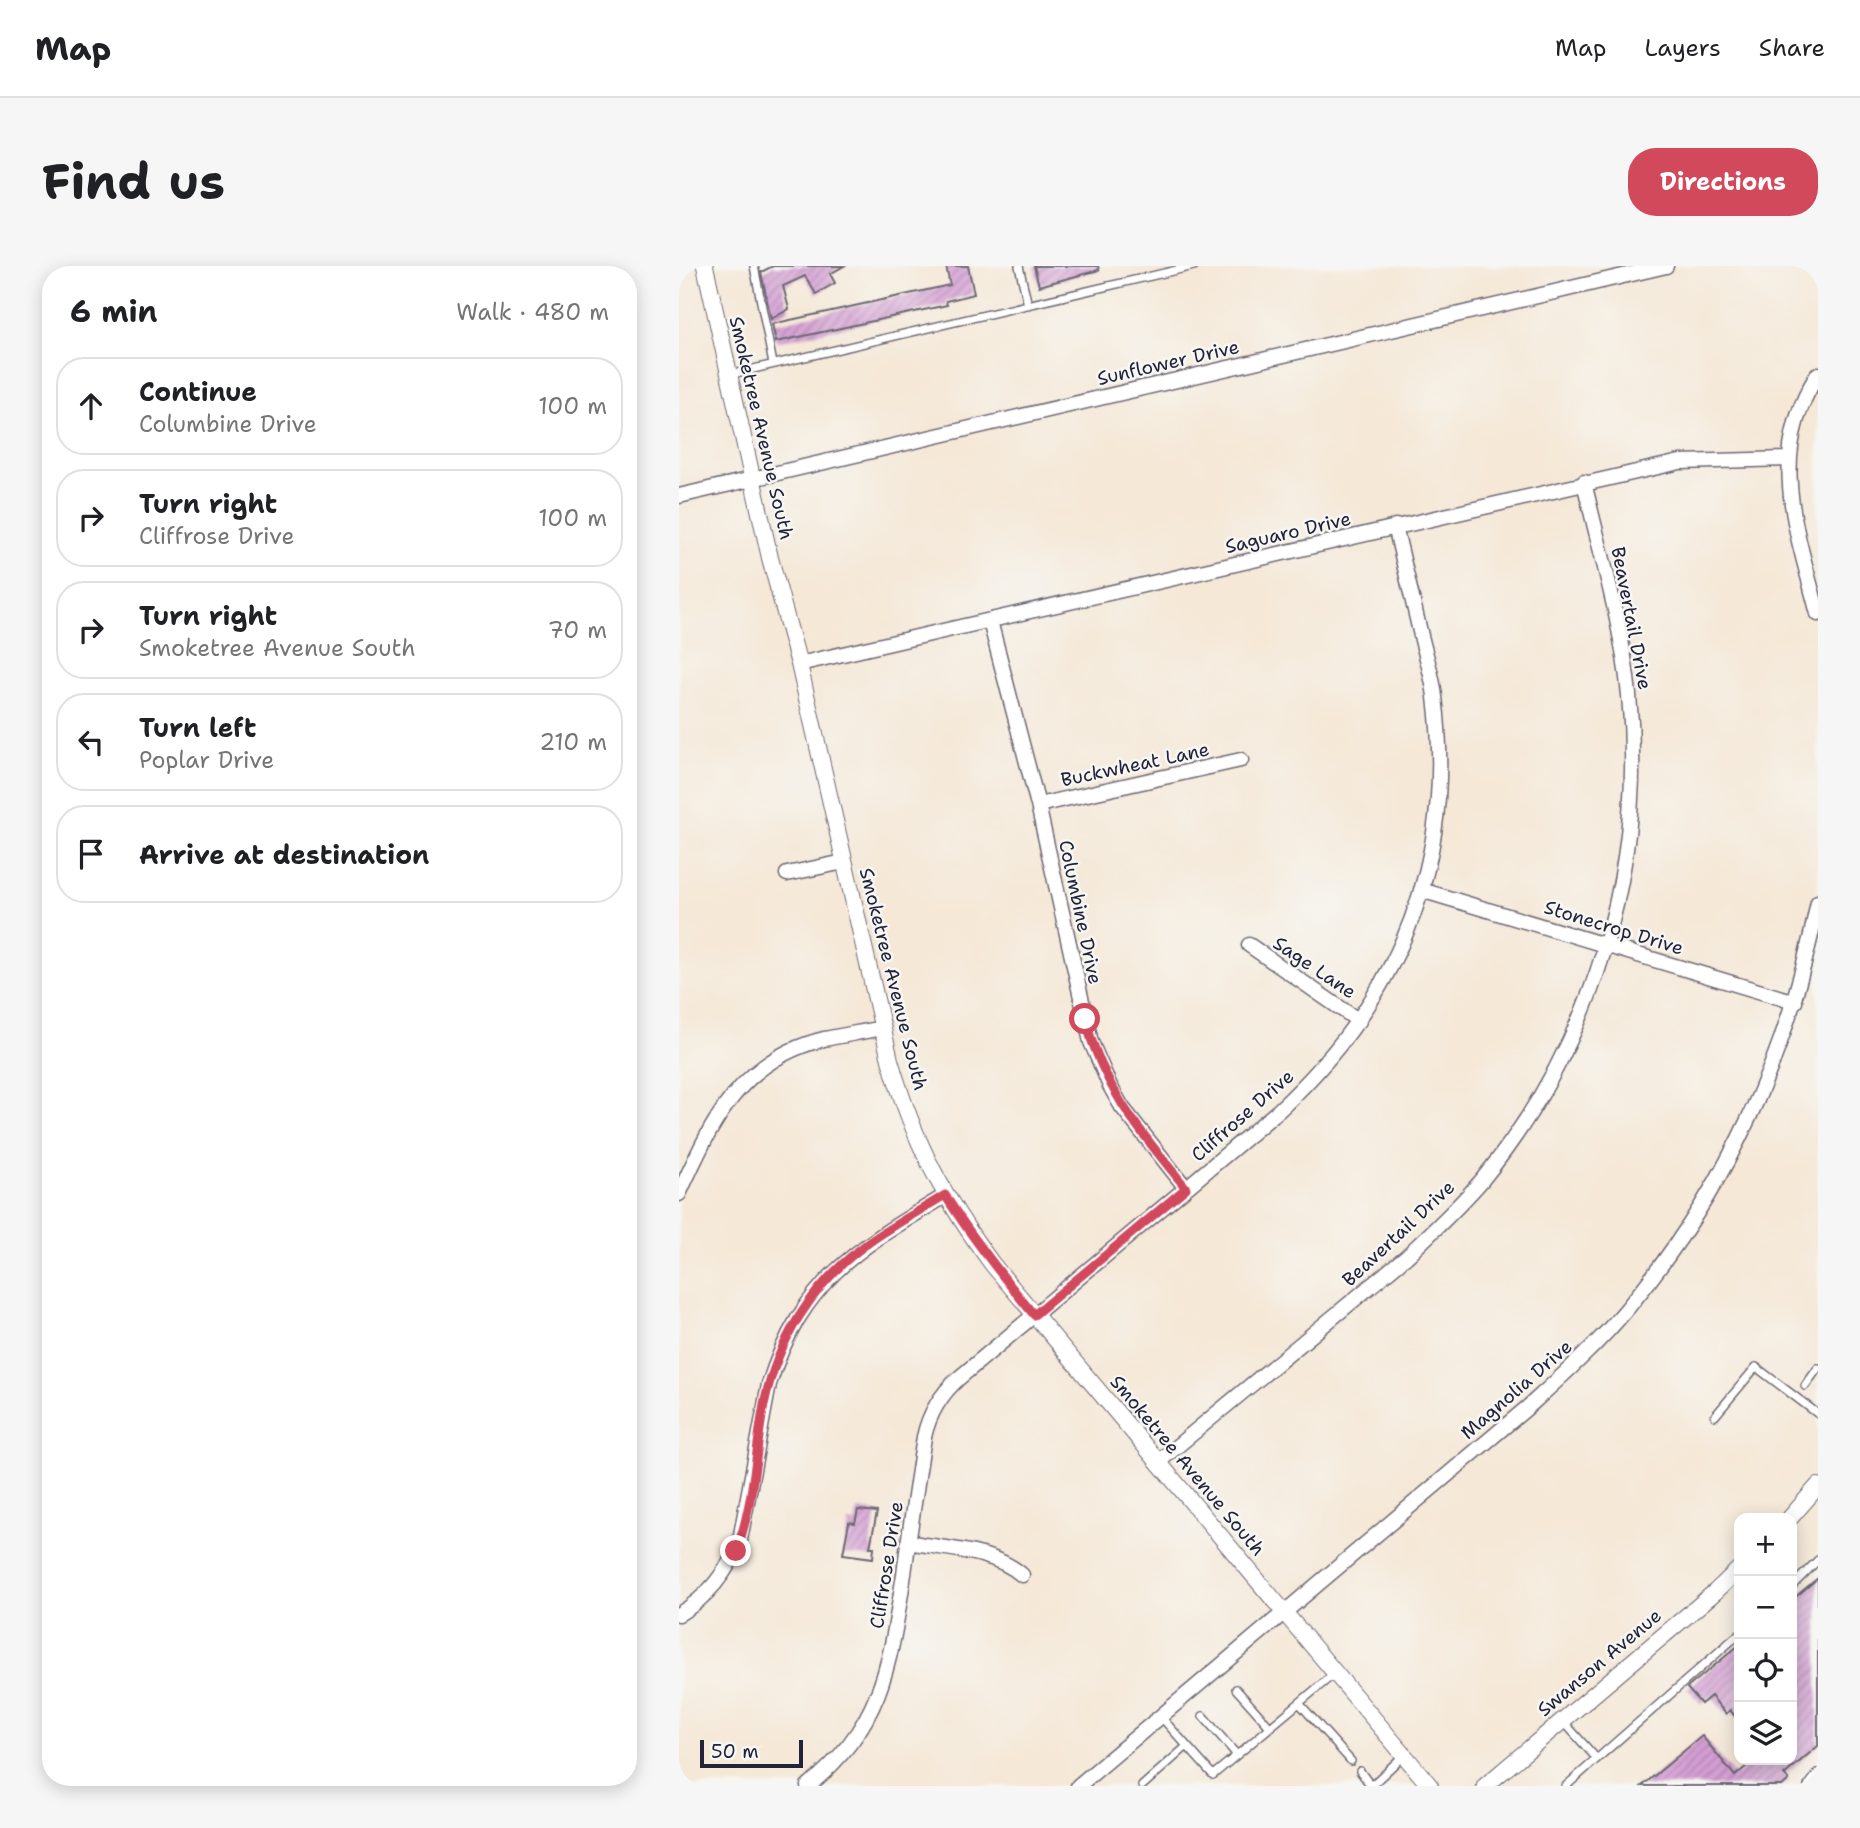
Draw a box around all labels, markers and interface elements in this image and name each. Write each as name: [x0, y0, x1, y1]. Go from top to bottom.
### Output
text: Map: [35, 26, 111, 71]
text: Map: [1555, 32, 1606, 64]
text: Layers: [1644, 32, 1721, 64]
text: Share: [1759, 32, 1825, 64]
button: Directions: [1628, 148, 1818, 216]
text: Find us: [42, 149, 225, 215]
text: 6 min: [70, 291, 157, 332]
text: Walk · 480 m: [456, 297, 609, 327]
street label: Smoketree Avenue South: [724, 314, 799, 542]
street label: Sunflower Drive: [1095, 334, 1242, 391]
text: Continue: [139, 374, 257, 409]
icon: ahead: [72, 387, 110, 425]
text: 100 m: [538, 391, 607, 421]
text: Columbine Drive: [139, 409, 317, 439]
text: Turn right: [139, 486, 277, 521]
icon: right: [72, 499, 110, 537]
text: 100 m: [538, 503, 607, 533]
street label: Saguaro Drive: [1223, 506, 1353, 559]
text: Cliffrose Drive: [139, 521, 294, 551]
street label: Beavertail Drive: [1605, 545, 1658, 692]
text: Turn right: [139, 598, 277, 633]
icon: right: [72, 611, 110, 649]
text: 70 m: [548, 615, 607, 645]
text: Smoketree Avenue South: [139, 633, 416, 663]
text: Turn left: [139, 710, 256, 745]
icon: left: [72, 723, 110, 761]
text: 210 m: [539, 727, 607, 757]
street label: Buckwheat Lane: [1059, 737, 1212, 792]
text: Poplar Drive: [139, 745, 274, 775]
icon: arrive: [72, 835, 110, 873]
text: Arrive at destination: [139, 837, 429, 872]
street label: Columbine Drive: [1053, 838, 1108, 987]
street label: Smoketree Avenue South: [854, 865, 933, 1093]
street label: Stonecrop Drive: [1541, 894, 1686, 961]
street label: Sage Lane: [1268, 930, 1361, 1004]
route start: [1069, 1003, 1100, 1034]
street label: Cliffrose Drive: [1186, 1064, 1299, 1167]
street label: Beavertail Drive: [1337, 1175, 1460, 1292]
street label: Magnolia Drive: [1455, 1334, 1577, 1445]
street label: Smoketree Avenue South: [1105, 1370, 1271, 1561]
street label: Cliffrose Drive: [864, 1500, 909, 1630]
map controls: [1734, 1513, 1797, 1765]
button: +: [1734, 1513, 1797, 1576]
route end: [720, 1535, 751, 1566]
button: −: [1734, 1576, 1797, 1639]
street label: Swanson Avenue: [1532, 1603, 1667, 1722]
button: locate: [1734, 1639, 1797, 1702]
button: layers: [1734, 1702, 1797, 1765]
scale bar: [700, 1737, 803, 1769]
text: 50 m: [711, 1739, 759, 1764]

